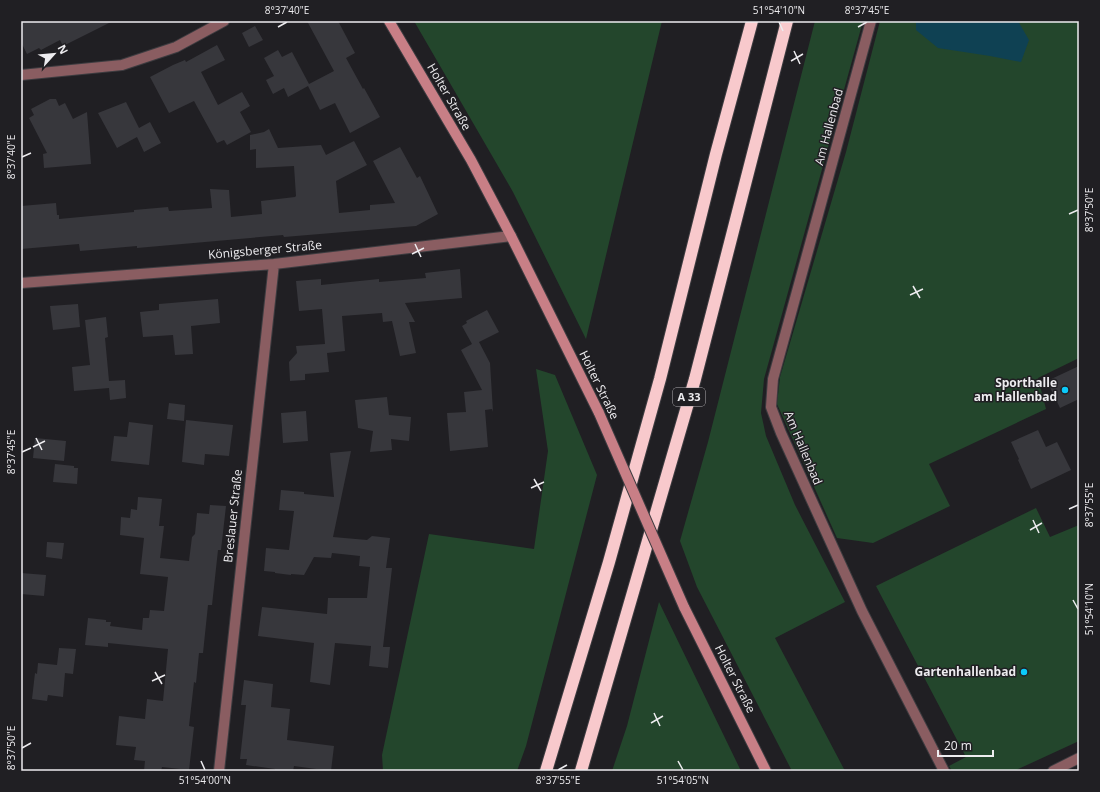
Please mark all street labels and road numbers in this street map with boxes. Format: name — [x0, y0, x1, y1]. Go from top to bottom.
street label: Holter Straße — [423, 60, 476, 134]
street label: Am Hallenbad — [810, 87, 847, 167]
street label: Königsberger Straße — [207, 236, 323, 263]
street label: Holter Straße — [575, 347, 624, 422]
road number: A 33 — [673, 388, 705, 406]
street label: Am Hallenbad — [780, 408, 827, 487]
street label: Breslauer Straße — [219, 468, 246, 563]
street label: Holter Straße — [711, 642, 760, 716]

